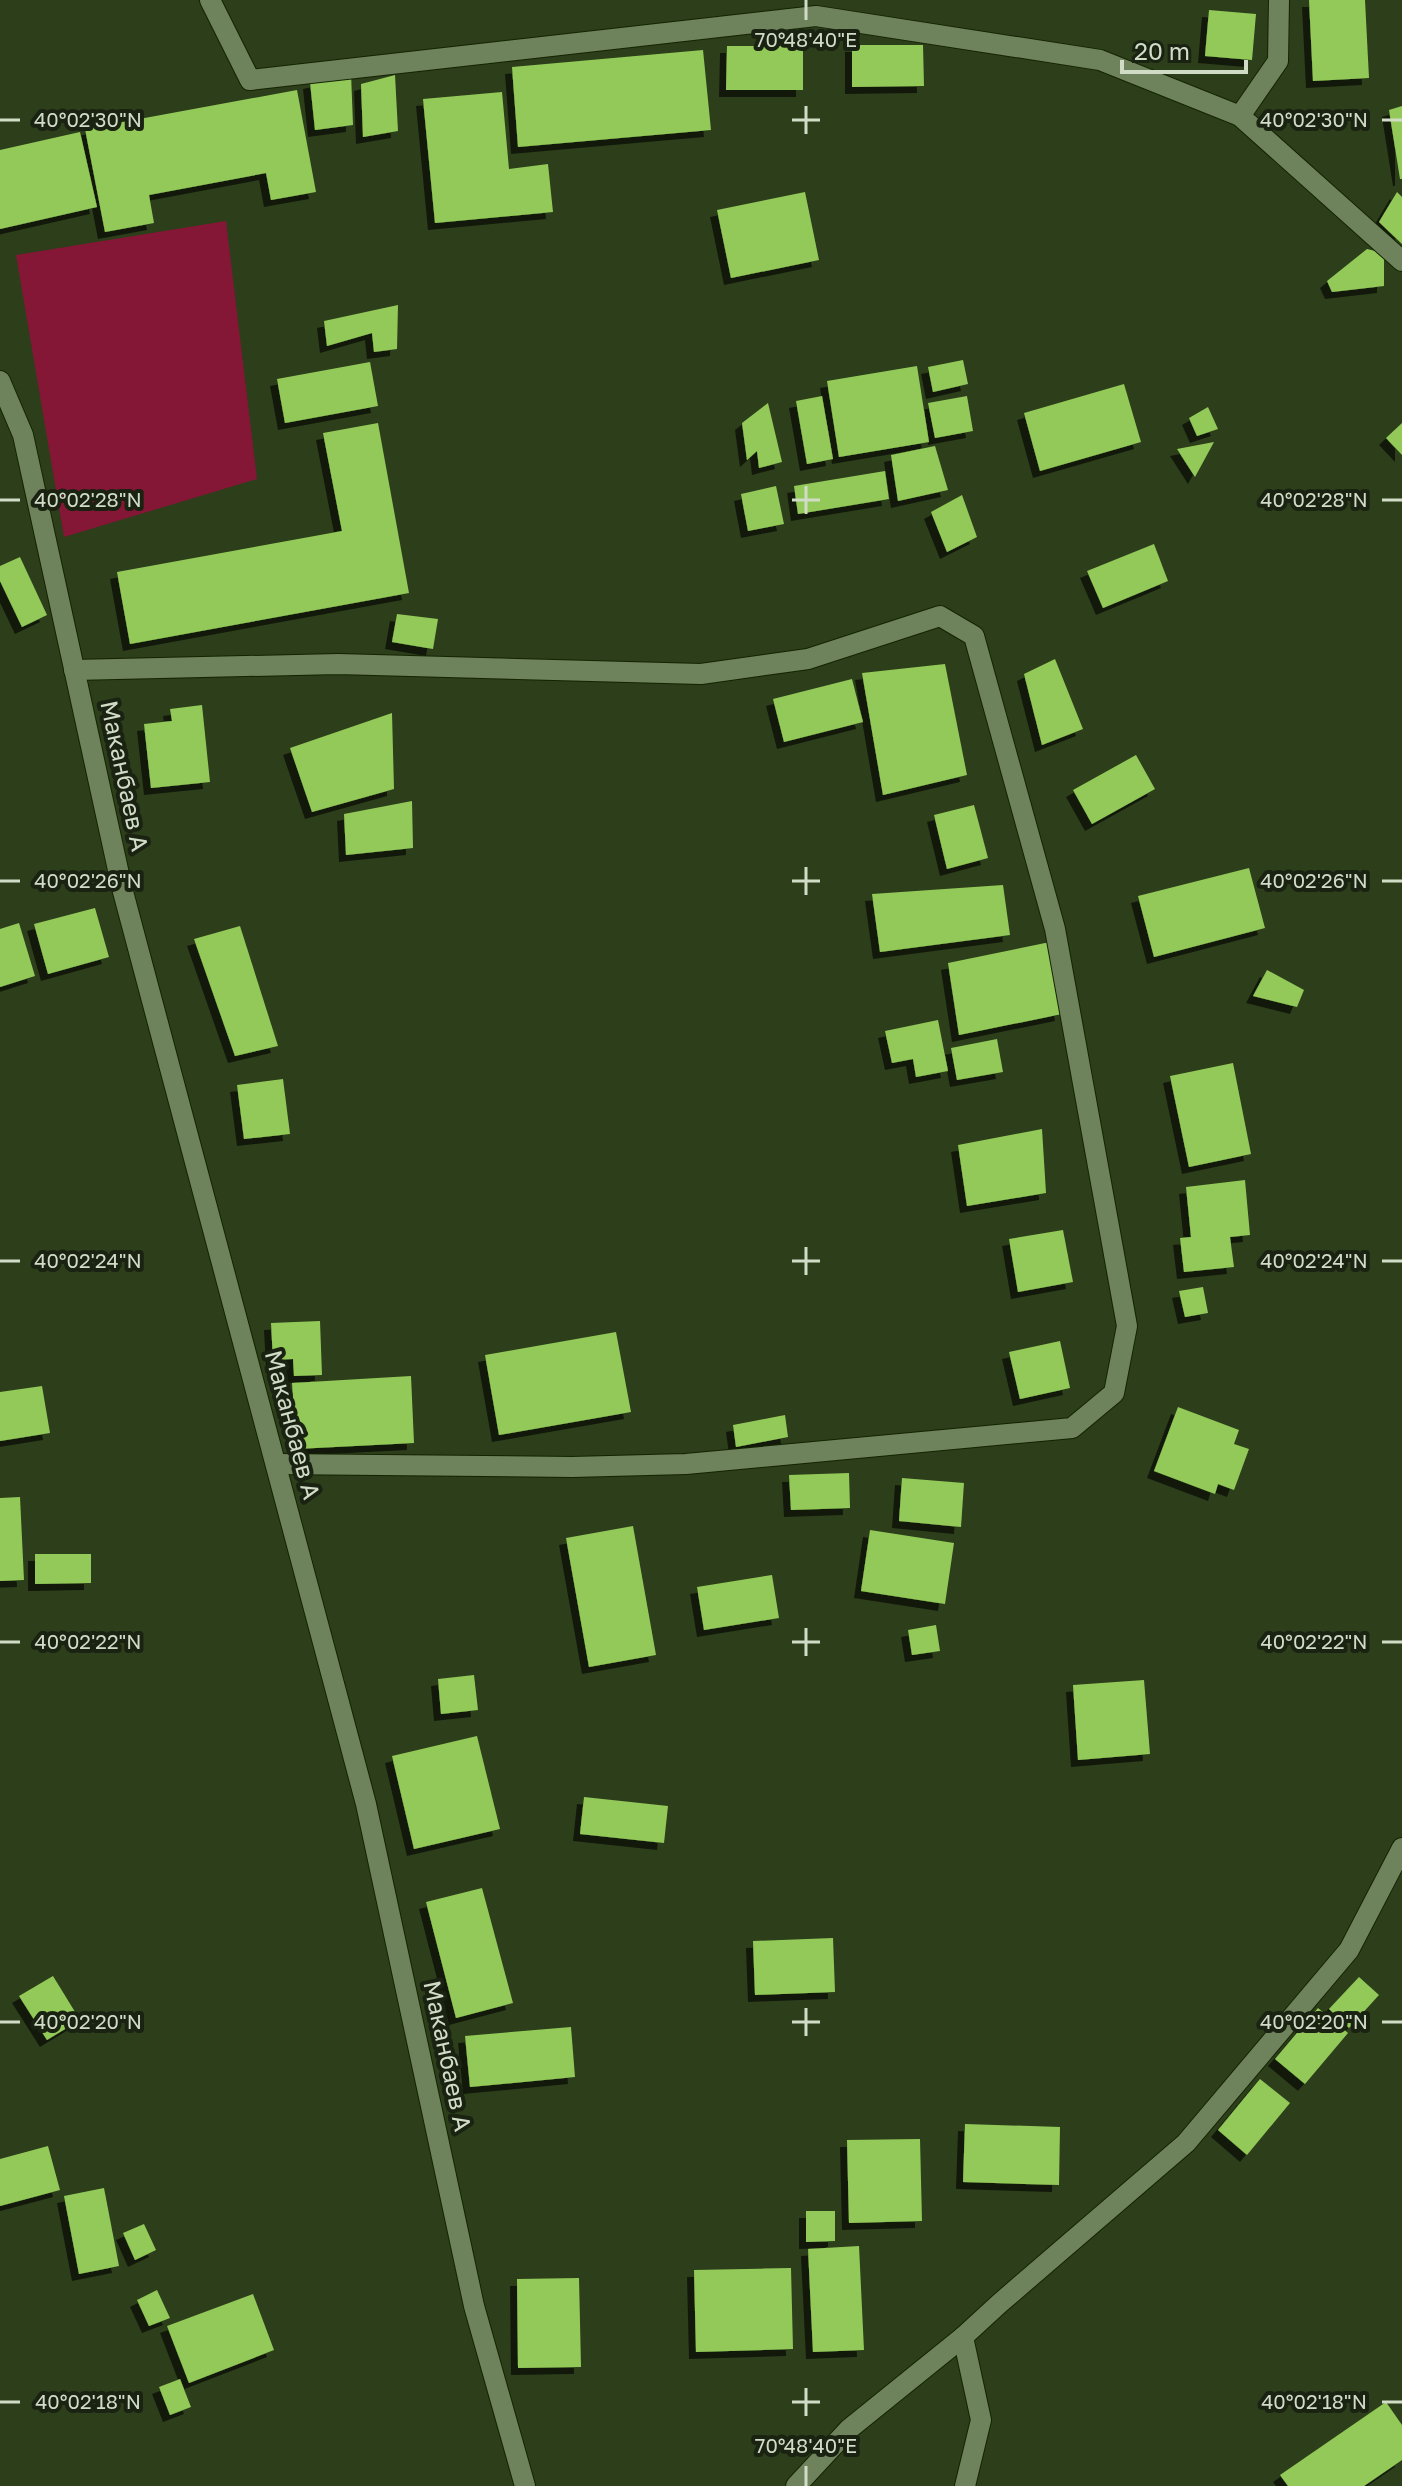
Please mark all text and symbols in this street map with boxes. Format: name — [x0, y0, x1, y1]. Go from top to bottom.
scale bar — [1122, 24, 1246, 74]
text: 70°48'40"E — [755, 27, 857, 51]
text: 20 m — [1134, 36, 1190, 65]
text: 40°02'30"N — [34, 107, 142, 131]
text: 40°02'30"N — [1260, 107, 1368, 131]
text: 40°02'28"N — [34, 487, 142, 511]
text: 40°02'28"N — [1260, 487, 1368, 511]
street label: Маканбаев А — [95, 698, 156, 854]
text: 40°02'26"N — [34, 868, 142, 892]
text: 40°02'26"N — [1260, 868, 1368, 892]
text: 40°02'24"N — [34, 1248, 142, 1272]
text: 40°02'24"N — [1260, 1248, 1368, 1272]
street label: Маканбаев А — [260, 1347, 327, 1502]
text: 40°02'22"N — [35, 1629, 142, 1653]
text: 40°02'22"N — [1261, 1629, 1368, 1653]
street label: Маканбаев А — [418, 1978, 479, 2134]
text: 40°02'20"N — [34, 2009, 142, 2033]
text: 40°02'20"N — [1260, 2009, 1368, 2033]
text: 40°02'18"N — [35, 2389, 141, 2413]
text: 40°02'18"N — [1261, 2389, 1367, 2413]
text: 70°48'40"E — [755, 2433, 857, 2457]

